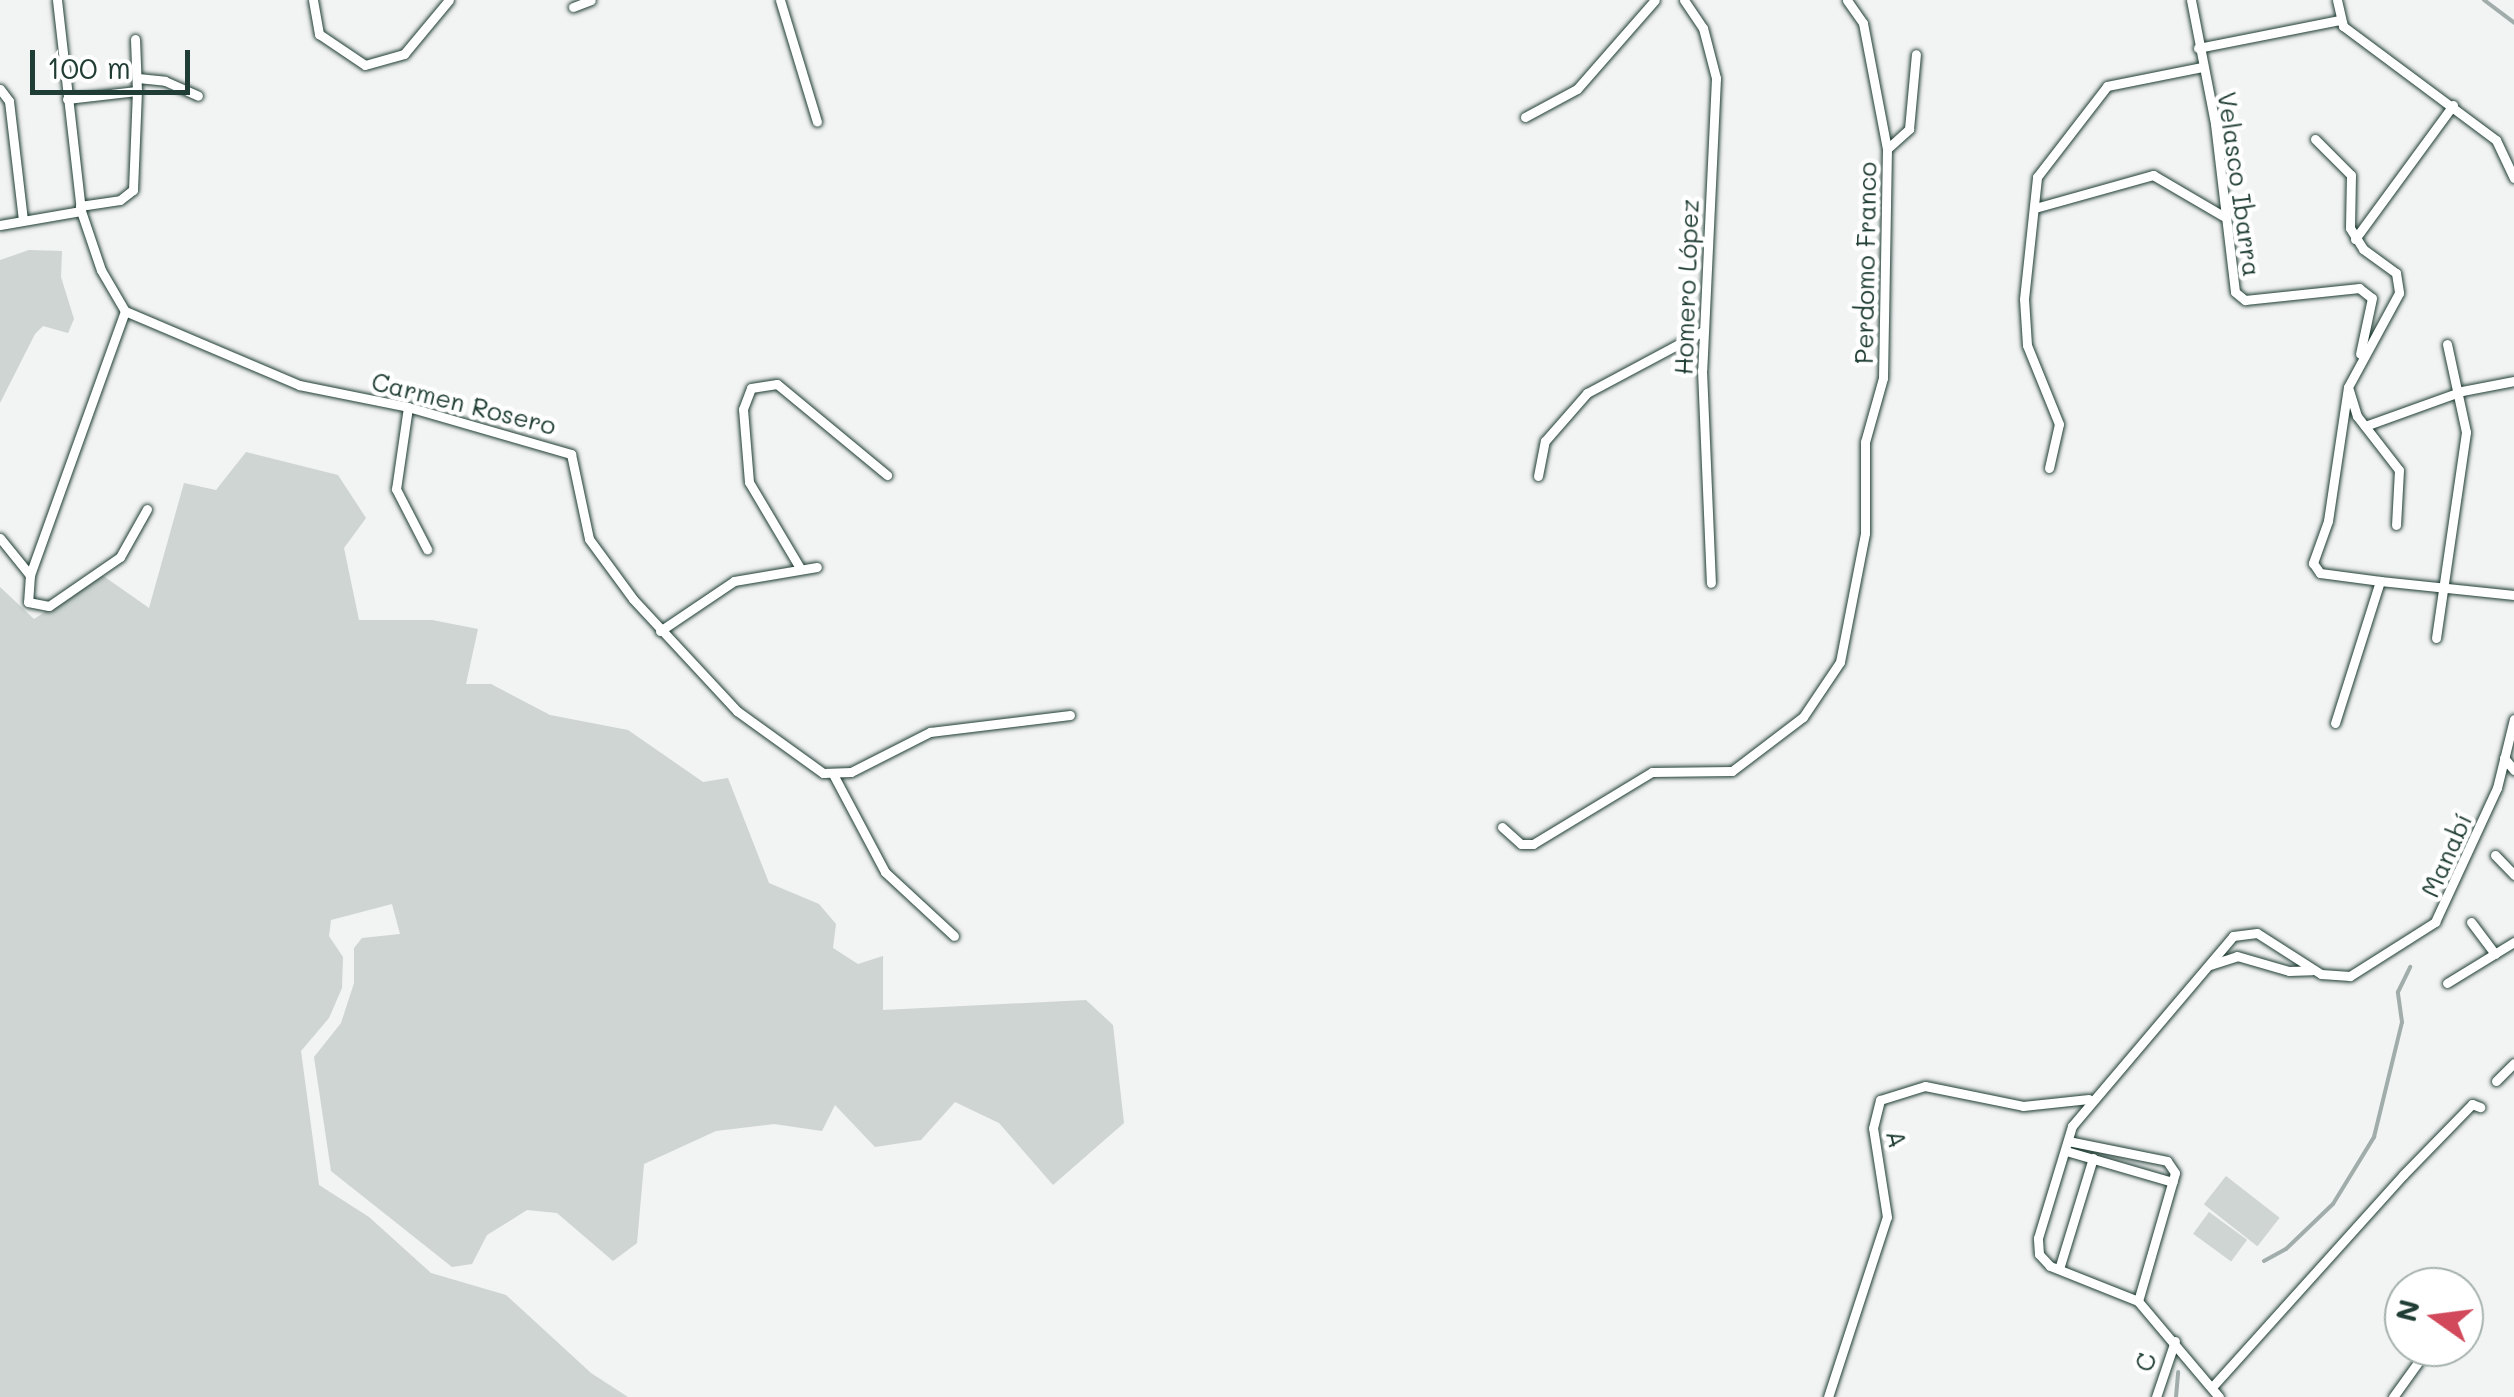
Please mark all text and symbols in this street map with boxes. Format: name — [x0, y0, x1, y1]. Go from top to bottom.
scale bar — [35, 30, 195, 92]
text: 100 m — [47, 47, 131, 87]
street label: Velasco Ibarra — [2212, 90, 2268, 278]
street label: Perdomo Franco — [1848, 162, 1882, 364]
street label: Homero López — [1668, 198, 1704, 376]
street label: Carmen Rosero — [369, 366, 559, 440]
street label: Manabí — [2414, 808, 2478, 902]
street label: A — [1880, 1127, 1914, 1151]
north arrow — [2384, 1267, 2484, 1367]
text: N — [2387, 1296, 2427, 1325]
street label: C — [2128, 1349, 2162, 1375]

